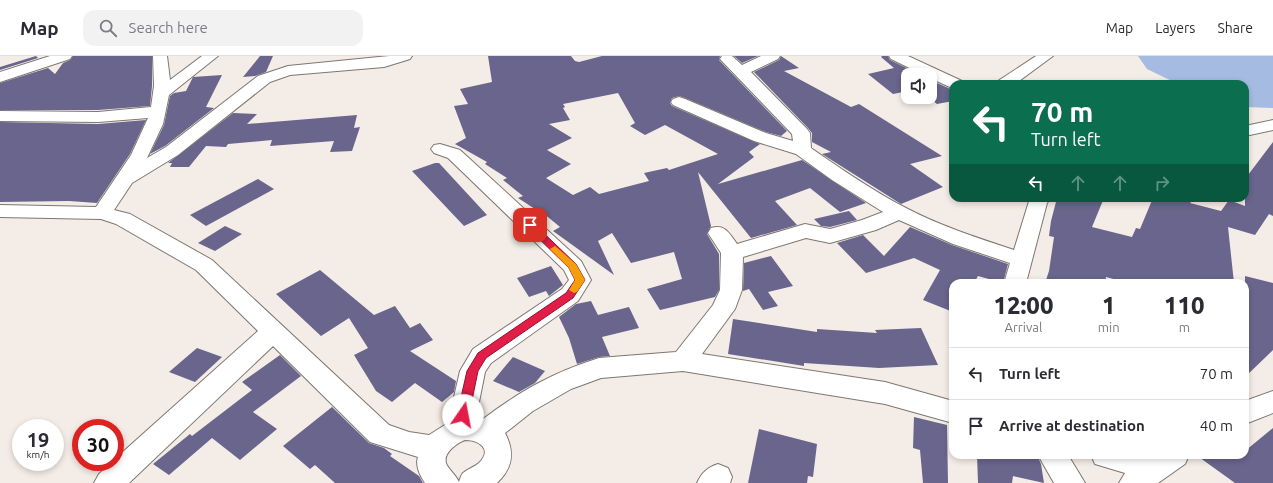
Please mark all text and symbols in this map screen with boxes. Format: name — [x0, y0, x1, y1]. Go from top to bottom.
search box — [83, 10, 363, 46]
text: Map — [20, 17, 59, 39]
icon: search — [97, 17, 119, 39]
text: Search here — [129, 19, 208, 36]
text: Map — [1106, 20, 1133, 36]
text: Layers — [1155, 20, 1195, 36]
text: Share — [1217, 20, 1253, 36]
map controls — [901, 68, 937, 104]
button: sound — [901, 68, 937, 104]
icon: left — [965, 96, 1017, 148]
text: 70 m — [1031, 96, 1093, 127]
text: Turn left — [1031, 129, 1101, 149]
icon: left — [1025, 172, 1047, 194]
icon: ahead — [1067, 172, 1089, 194]
icon: ahead — [1109, 172, 1131, 194]
icon: right — [1151, 172, 1173, 194]
pin — [513, 208, 547, 242]
icon: arrive — [519, 214, 541, 236]
text: 12:00 — [993, 292, 1053, 319]
text: 1 — [1102, 292, 1115, 319]
text: 110 — [1164, 292, 1205, 319]
text: Arrival — [1004, 320, 1042, 334]
text: min — [1098, 320, 1120, 334]
text: m — [1179, 320, 1190, 334]
icon: left — [965, 363, 987, 385]
text: Turn left — [999, 365, 1060, 382]
text: 70 m — [1200, 365, 1233, 382]
position arrow — [442, 394, 484, 436]
icon: arrive — [965, 415, 987, 437]
text: Arrive at destination — [999, 417, 1145, 434]
text: 40 m — [1200, 417, 1233, 434]
speed limit sign: 30 — [72, 419, 124, 471]
text: 19 — [27, 428, 49, 451]
text: km/h — [26, 449, 50, 460]

